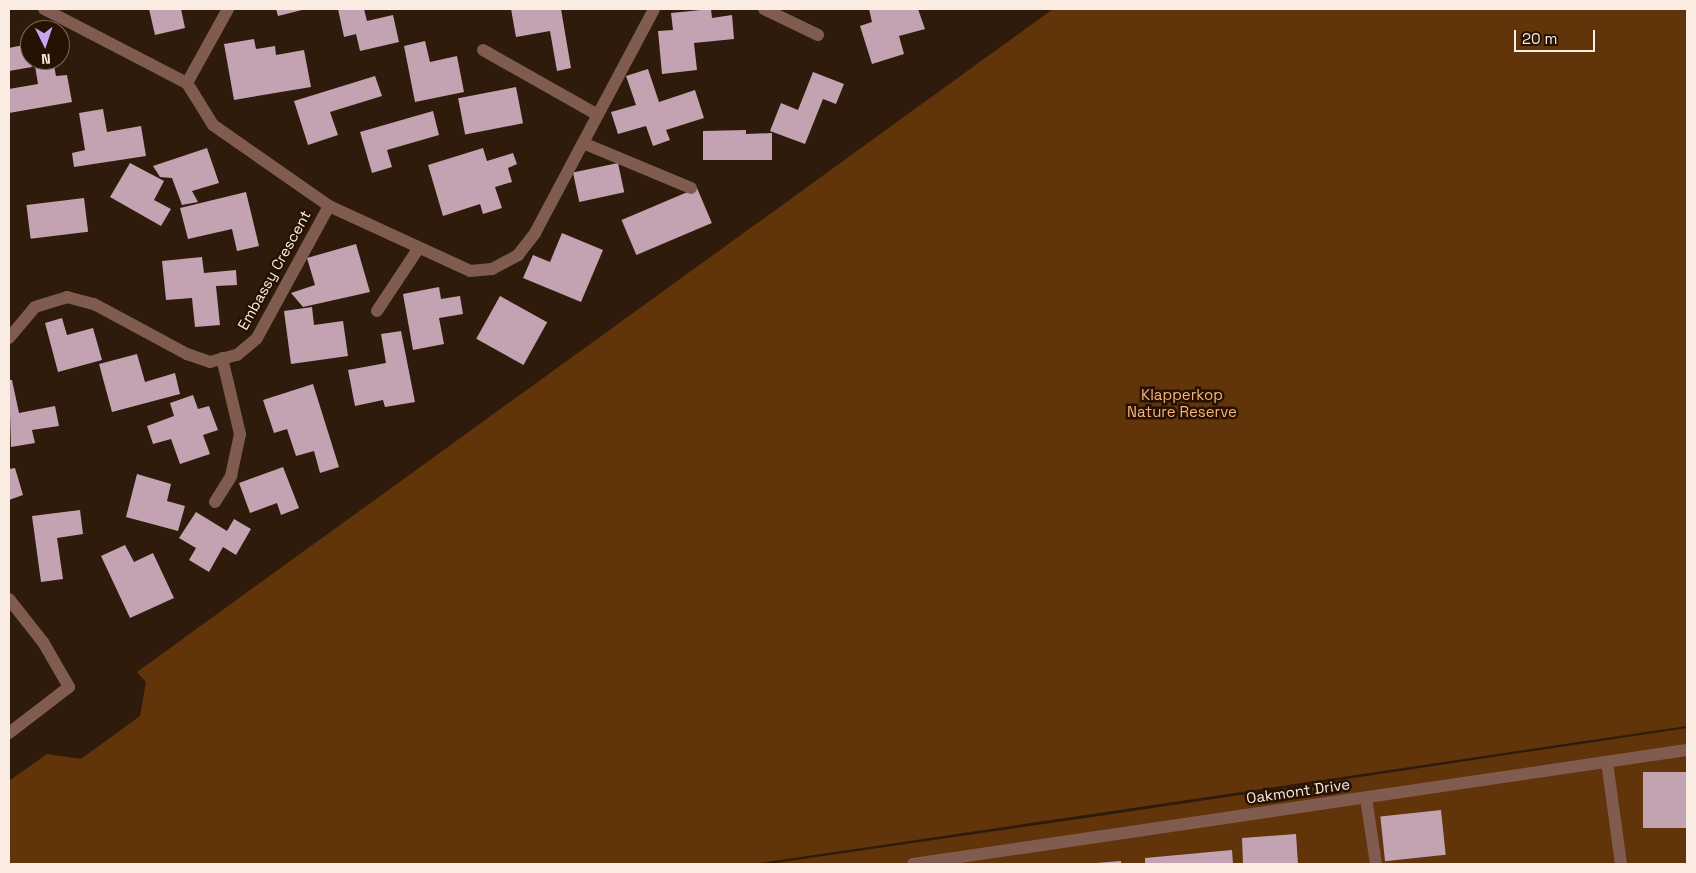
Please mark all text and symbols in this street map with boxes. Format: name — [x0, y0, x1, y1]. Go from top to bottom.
north arrow — [20, 20, 70, 70]
scale bar — [1516, 20, 1597, 52]
text: 20 m — [1522, 29, 1557, 48]
text: N — [41, 50, 51, 68]
street label: Embassy Crescent — [234, 207, 314, 333]
park label: Klapperkop Nature Reserve — [1127, 385, 1237, 420]
street label: Oakmont Drive — [1245, 775, 1351, 807]

